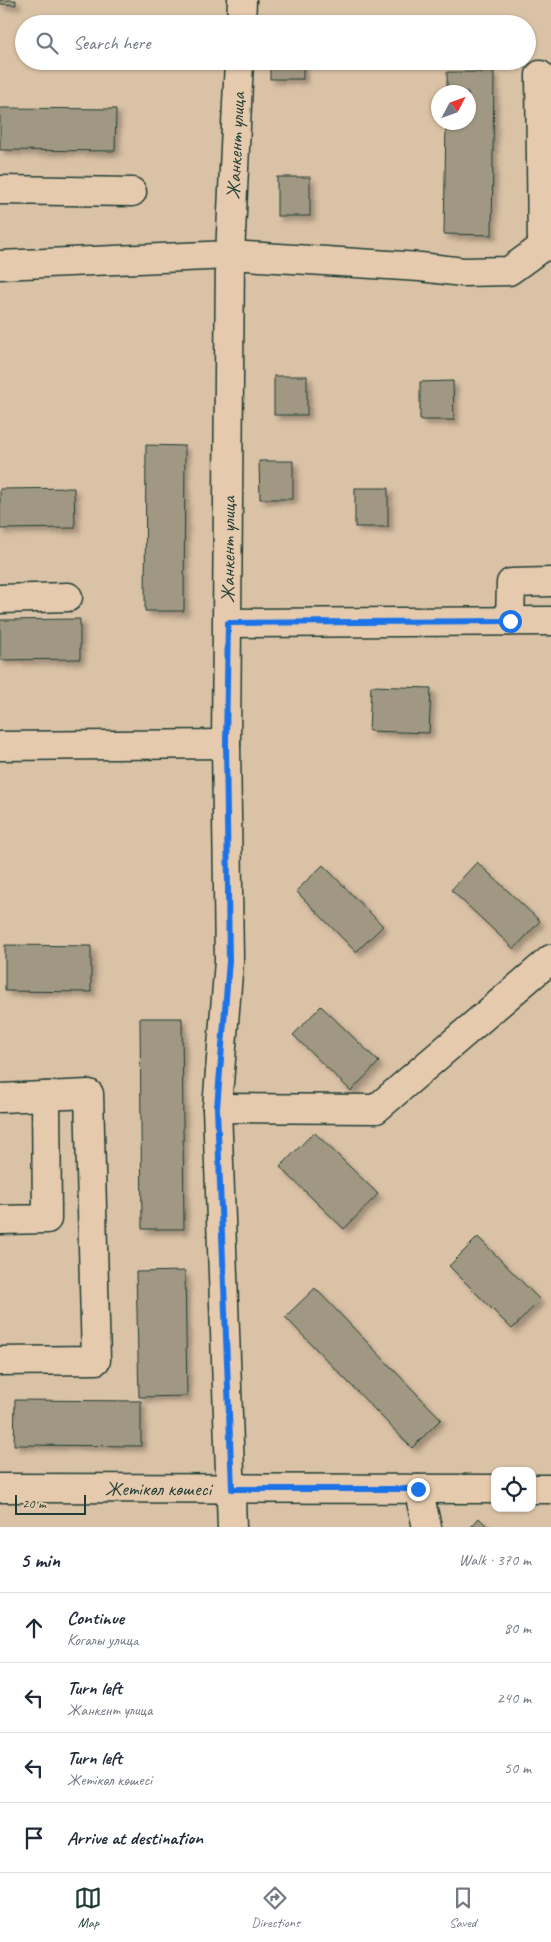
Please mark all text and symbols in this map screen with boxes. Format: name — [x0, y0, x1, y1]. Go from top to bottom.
search box — [15, 15, 536, 70]
icon: search — [33, 29, 61, 57]
text: Search here — [73, 31, 150, 55]
north arrow — [431, 85, 476, 130]
street label: Жанкент улица — [221, 90, 251, 200]
street label: Жанкент улица — [215, 494, 241, 603]
route start — [499, 610, 522, 633]
map controls — [491, 1467, 536, 1512]
button: locate — [491, 1467, 536, 1512]
street label: Жетікөл көшесі — [105, 1476, 213, 1501]
route end — [407, 1478, 430, 1501]
scale bar — [15, 1492, 86, 1515]
text: 20 m — [22, 1495, 46, 1512]
text: 5 min — [20, 1547, 60, 1573]
text: Walk · 370 m — [459, 1550, 531, 1570]
text: Continue — [67, 1606, 124, 1630]
icon: ahead — [20, 1614, 48, 1642]
text: 80 m — [504, 1618, 531, 1638]
text: Когалы улица — [67, 1630, 139, 1650]
text: Turn left — [67, 1676, 122, 1700]
icon: left — [20, 1684, 48, 1712]
text: 240 m — [497, 1688, 531, 1708]
text: Жанкент улица — [67, 1700, 152, 1720]
text: Turn left — [67, 1746, 122, 1770]
icon: left — [20, 1754, 48, 1782]
text: 50 m — [504, 1758, 531, 1778]
text: Жетікөл көшесі — [67, 1770, 152, 1790]
icon: arrive — [20, 1824, 48, 1852]
text: Arrive at destination — [67, 1826, 203, 1850]
tab: Map — [74, 1884, 102, 1931]
tab: Directions — [251, 1884, 300, 1931]
tab: Saved — [449, 1884, 477, 1931]

